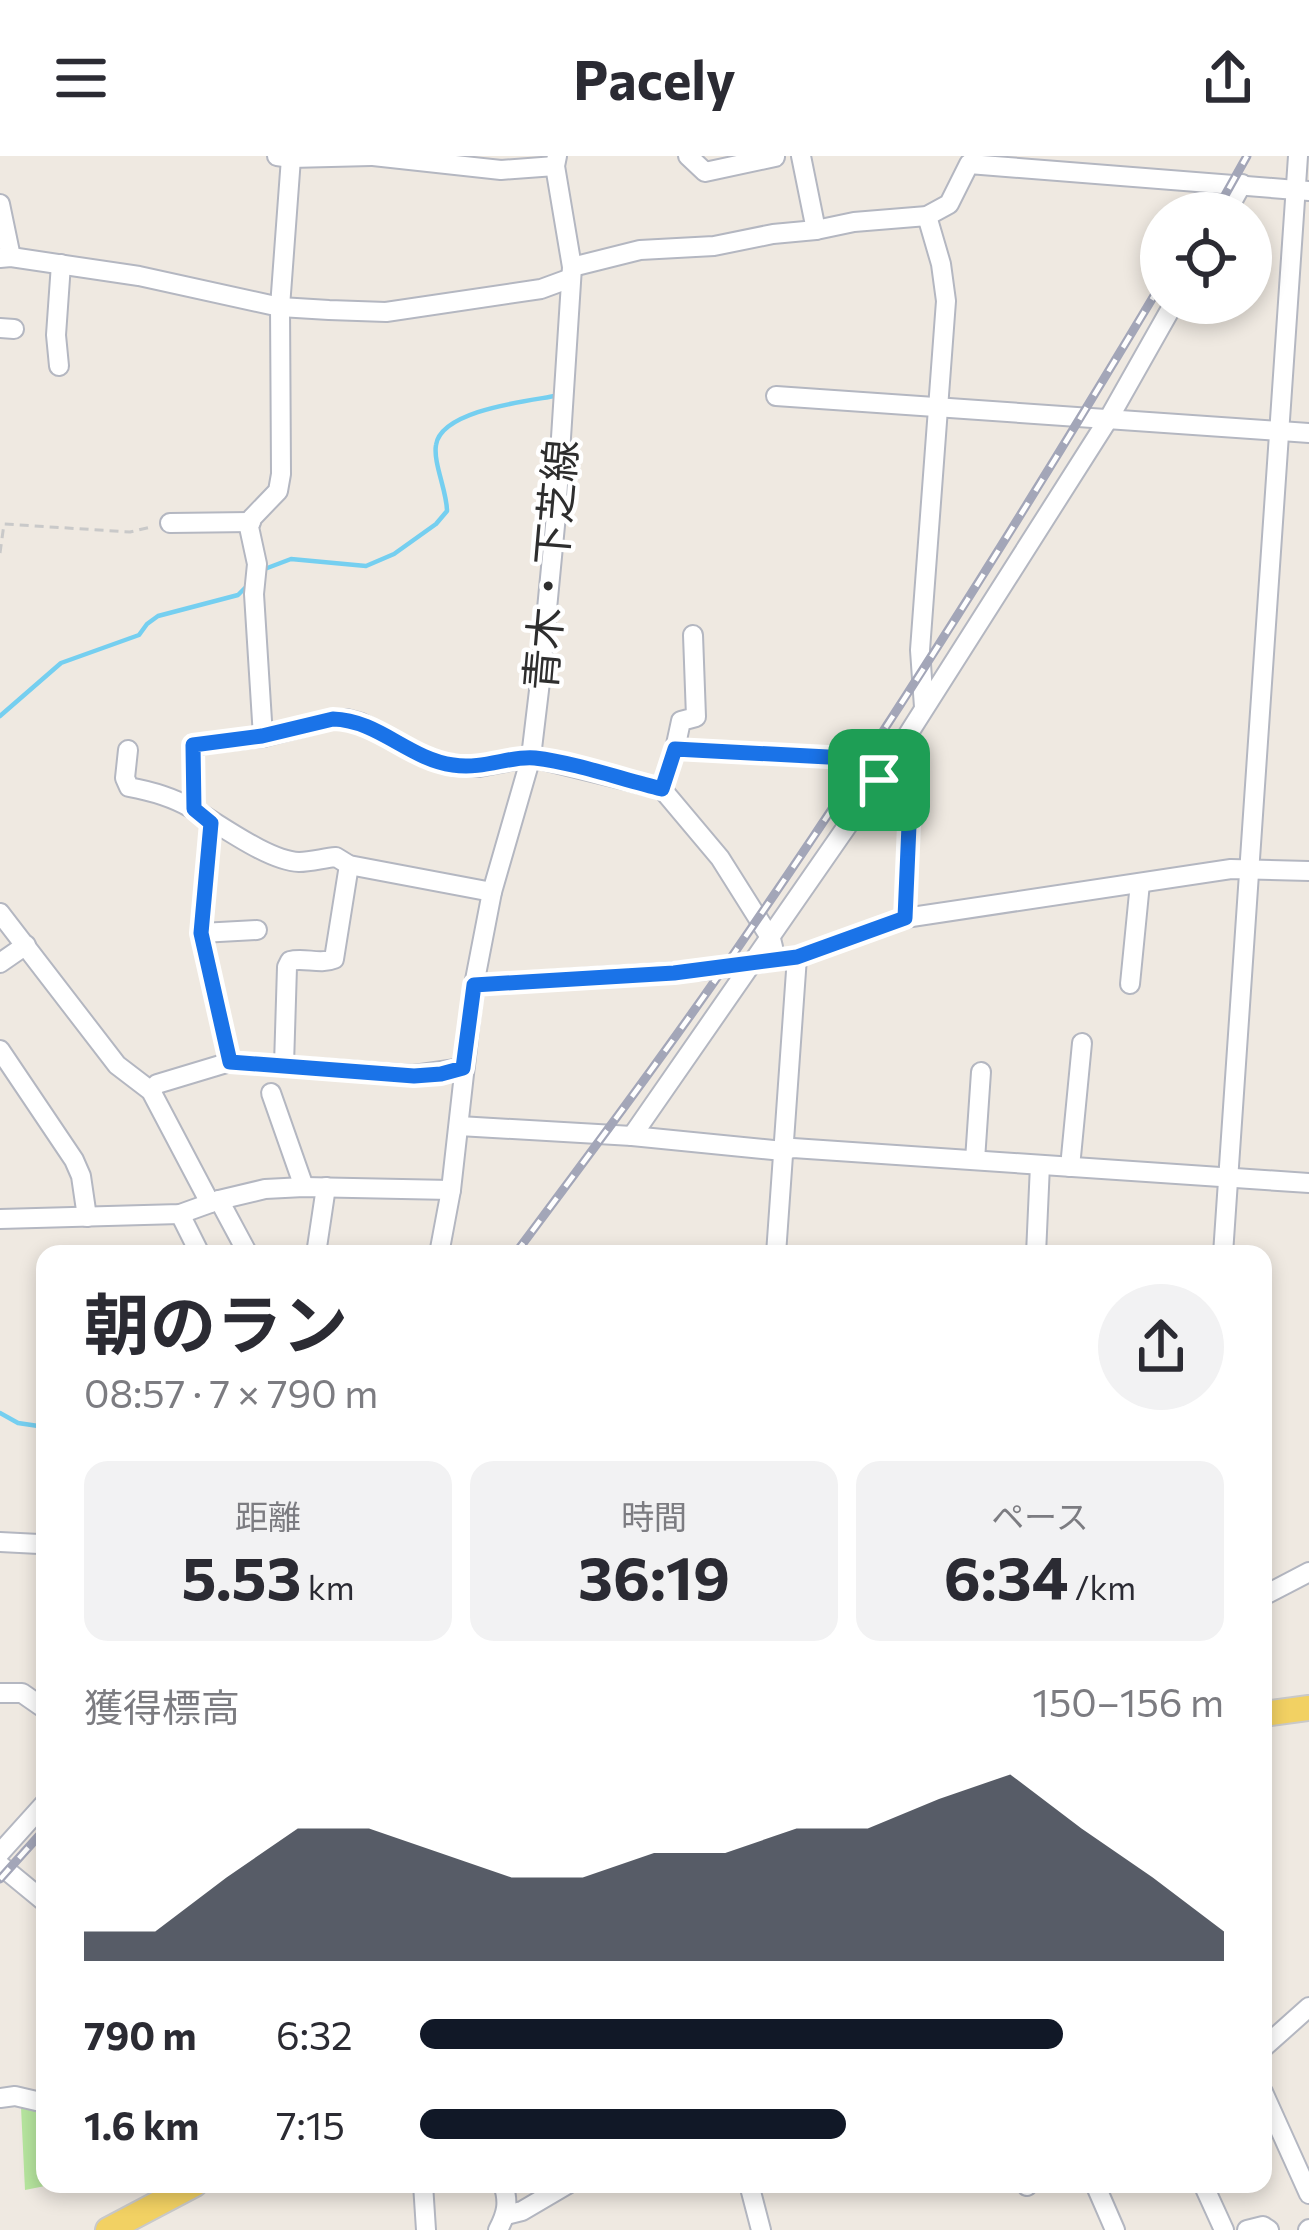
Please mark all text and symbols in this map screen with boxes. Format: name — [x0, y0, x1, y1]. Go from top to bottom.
icon: menu — [48, 45, 114, 111]
text: Pacely — [573, 45, 736, 111]
icon: share — [1195, 45, 1261, 111]
map controls — [1140, 192, 1272, 324]
button: locate — [1140, 192, 1272, 324]
street label: 青木・下芝線 — [512, 437, 586, 693]
pin — [828, 729, 930, 831]
icon: arrive — [846, 747, 912, 813]
text: 朝のラン — [84, 1282, 348, 1363]
button: share — [1098, 1284, 1224, 1410]
text: 08:57 · 7 × 790 m — [84, 1368, 378, 1416]
text: 距離 — [235, 1495, 301, 1536]
text: 時間 — [621, 1495, 687, 1536]
text: ペース — [991, 1495, 1089, 1536]
text: 5.53 — [182, 1539, 301, 1612]
text: 36:19 — [578, 1539, 730, 1612]
text: 6:34 — [944, 1539, 1068, 1612]
text: km — [301, 1566, 354, 1607]
text: /km — [1068, 1566, 1136, 1607]
text: 150–156 m — [1032, 1677, 1224, 1725]
text: 獲得標高 — [84, 1682, 240, 1730]
text: 790 m — [84, 2010, 197, 2058]
text: 6:32 — [276, 2010, 353, 2058]
text: 1.6 km — [84, 2100, 199, 2148]
text: 7:15 — [276, 2100, 345, 2148]

